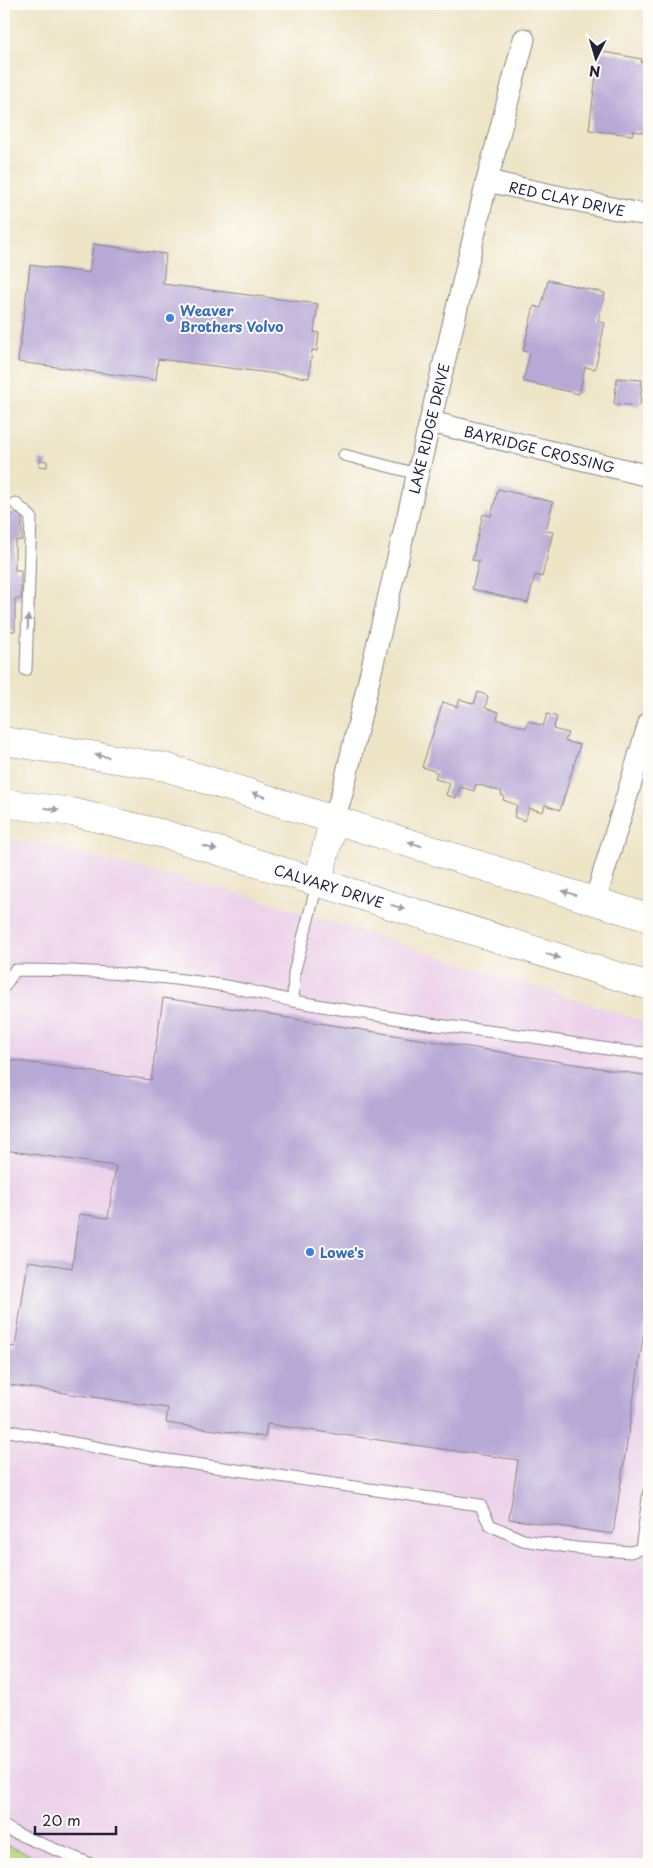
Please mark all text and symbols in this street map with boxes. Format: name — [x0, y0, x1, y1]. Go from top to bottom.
north arrow — [570, 32, 620, 82]
text: N — [588, 61, 601, 82]
street label: RED CLAY DRIVE — [507, 176, 627, 221]
place label: Weaver Brothers Volvo — [180, 300, 283, 337]
marker: Weaver Brothers Volvo — [164, 312, 176, 324]
street label: LAKE RIDGE DRIVE — [403, 361, 454, 496]
street label: BAYRIDGE CROSSING — [462, 420, 618, 478]
one-way arrow — [24, 613, 32, 629]
one-way arrow — [94, 751, 110, 759]
one-way arrow — [252, 791, 267, 799]
one-way arrow — [44, 806, 60, 814]
one-way arrow — [407, 839, 422, 847]
one-way arrow — [202, 844, 217, 852]
street label: CALVARY DRIVE — [271, 859, 387, 913]
one-way arrow — [562, 888, 577, 896]
one-way arrow — [391, 903, 406, 911]
one-way arrow — [546, 952, 561, 960]
place label: Lowe's — [320, 1242, 364, 1263]
marker: Lowe's — [304, 1246, 316, 1258]
scale bar — [35, 1803, 116, 1835]
text: 20 m — [42, 1808, 81, 1831]

